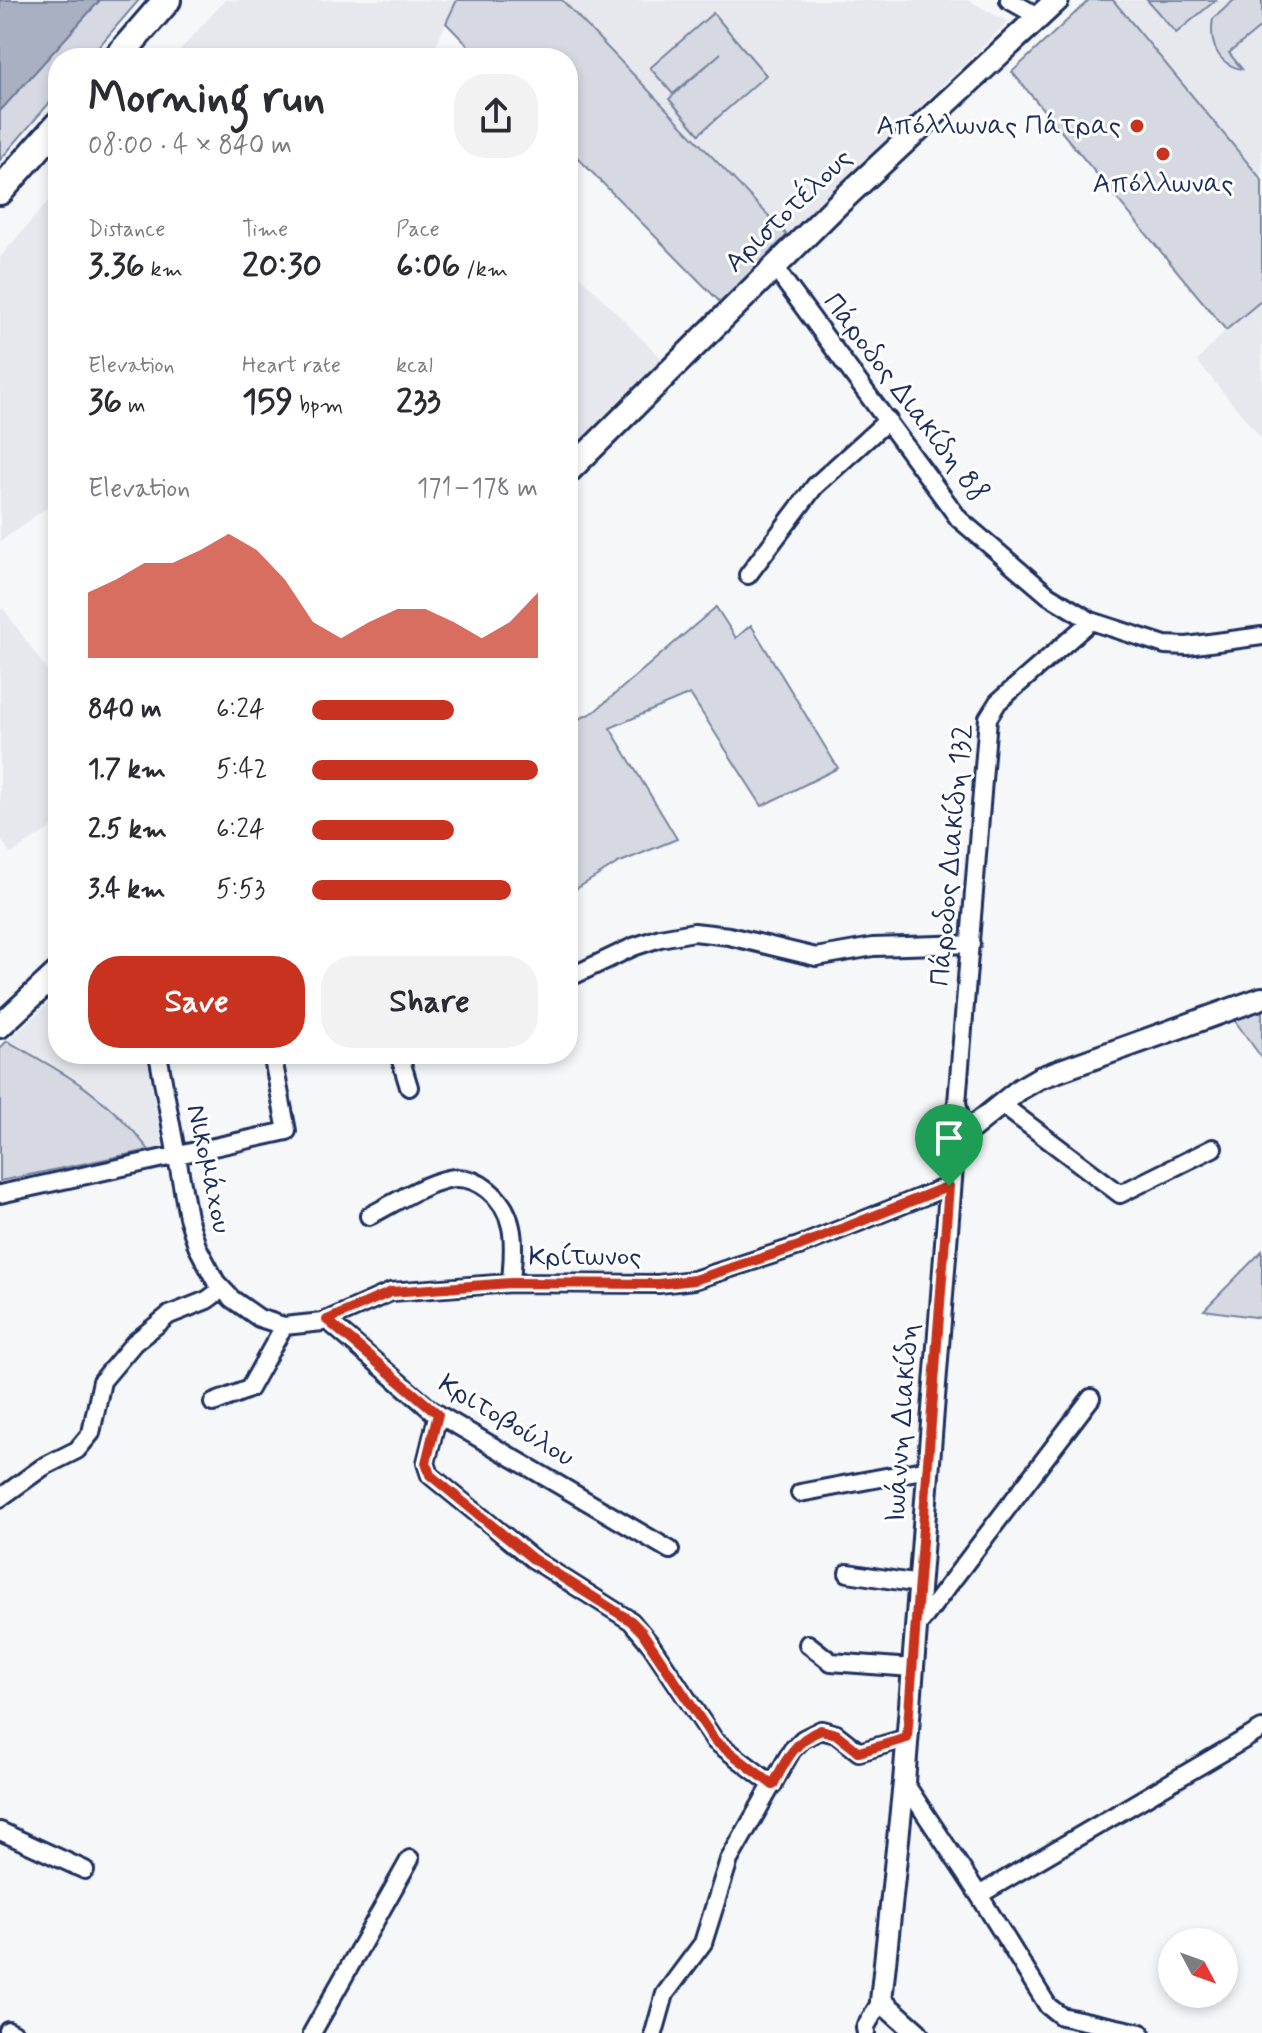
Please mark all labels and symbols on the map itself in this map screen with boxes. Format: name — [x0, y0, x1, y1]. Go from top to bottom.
place label: Απόλλωνας Πάτρας — [876, 108, 1121, 145]
marker: Απόλλωνας Πάτρας — [1128, 117, 1146, 135]
street label: Αριστοτέλους — [717, 141, 861, 281]
marker: Απόλλωνας — [1154, 145, 1172, 163]
place label: Απόλλωνας — [1092, 166, 1234, 203]
street label: Πάροδος Διακίδη 88 — [814, 286, 996, 510]
street label: Πάροδος Διακίδη 132 — [922, 722, 982, 988]
street label: Νικομάχου — [176, 1101, 240, 1237]
pin — [915, 1104, 983, 1186]
street label: Κρίτωνος — [528, 1239, 642, 1276]
street label: Ιωάννη Διακίδη — [878, 1322, 928, 1524]
street label: Κριτοβούλου — [431, 1366, 581, 1476]
north arrow — [1158, 1928, 1238, 2008]

